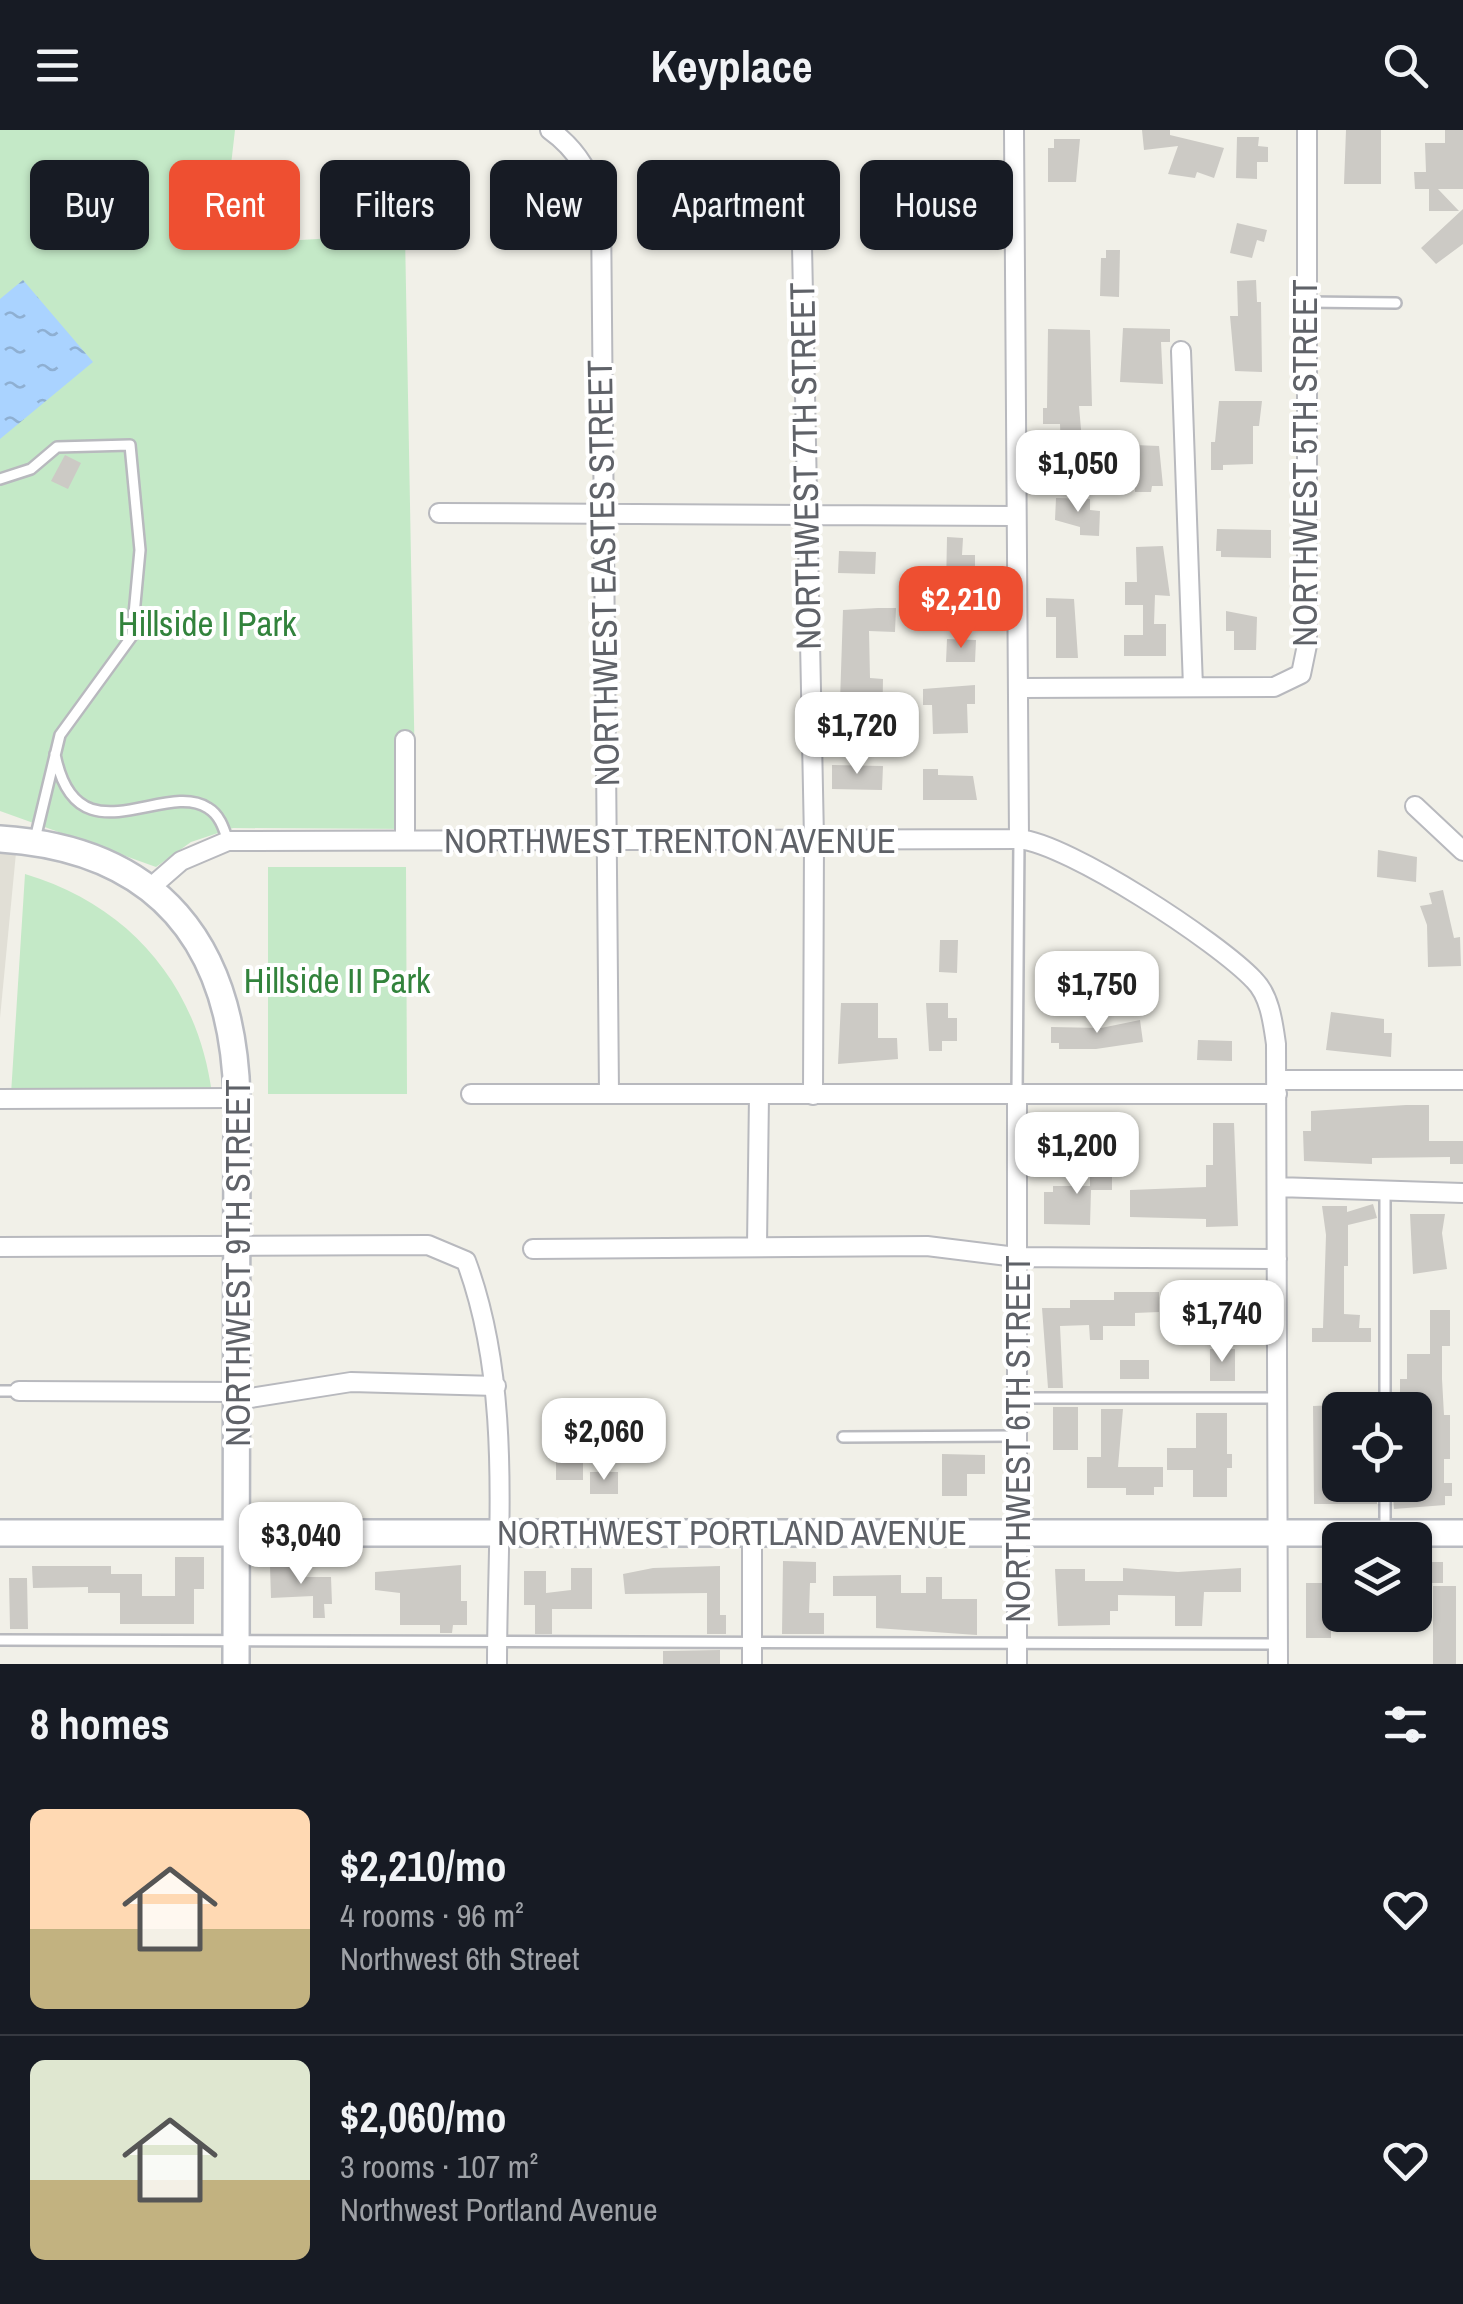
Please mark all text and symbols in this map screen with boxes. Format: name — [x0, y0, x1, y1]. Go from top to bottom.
text: Keyplace — [650, 35, 813, 96]
icon: menu — [30, 38, 85, 93]
icon: search — [1378, 38, 1433, 93]
chip: Buy — [30, 160, 149, 250]
chip: Rent — [169, 160, 300, 250]
chip: Filters — [320, 160, 470, 250]
chip: New — [490, 160, 617, 250]
chip: Apartment — [637, 160, 840, 250]
chip: House — [860, 160, 1013, 250]
street label: NORTHWEST 5TH STREET — [1281, 279, 1328, 647]
street label: NORTHWEST 7TH STREET — [778, 282, 832, 650]
street label: NORTHWEST EASTES STREET — [576, 359, 630, 787]
pin: $1,050 — [997, 430, 1159, 515]
text: $1,050 — [1038, 441, 1118, 484]
pin: $2,210 — [880, 566, 1042, 651]
text: $2,210 — [921, 577, 1001, 620]
park label: Hillside I Park — [118, 600, 297, 647]
pin: $1,720 — [776, 692, 938, 777]
text: $1,720 — [817, 703, 897, 746]
street label: NORTHWEST TRENTON AVENUE — [444, 817, 896, 864]
pin: $1,750 — [1016, 951, 1178, 1036]
park label: Hillside II Park — [244, 957, 431, 1004]
text: $1,750 — [1057, 962, 1137, 1005]
street label: NORTHWEST 9TH STREET — [214, 1079, 261, 1447]
pin: $1,200 — [996, 1112, 1158, 1197]
text: $1,200 — [1037, 1123, 1117, 1166]
street label: NORTHWEST 6TH STREET — [994, 1255, 1041, 1623]
pin: $1,740 — [1141, 1280, 1303, 1365]
text: $1,740 — [1182, 1291, 1262, 1334]
map controls — [1322, 1392, 1432, 1632]
button: locate — [1322, 1392, 1432, 1502]
pin: $2,060 — [523, 1398, 685, 1483]
text: $2,060 — [564, 1409, 644, 1452]
pin: $3,040 — [220, 1502, 382, 1587]
street label: NORTHWEST PORTLAND AVENUE — [497, 1509, 967, 1556]
text: $3,040 — [261, 1513, 341, 1556]
button: layers — [1322, 1522, 1432, 1632]
text: 8 homes — [30, 1696, 170, 1752]
icon: filters — [1378, 1697, 1433, 1752]
text: $2,210/mo — [340, 1838, 507, 1894]
icon: home — [110, 1849, 230, 1969]
icon: heart — [1378, 1882, 1433, 1937]
text: 4 rooms · 96 m² — [340, 1894, 524, 1937]
text: Northwest 6th Street — [340, 1937, 579, 1980]
text: $2,060/mo — [340, 2089, 507, 2145]
icon: home — [110, 2100, 230, 2220]
icon: heart — [1378, 2133, 1433, 2188]
text: 3 rooms · 107 m² — [340, 2145, 538, 2188]
text: Northwest Portland Avenue — [340, 2188, 658, 2231]

